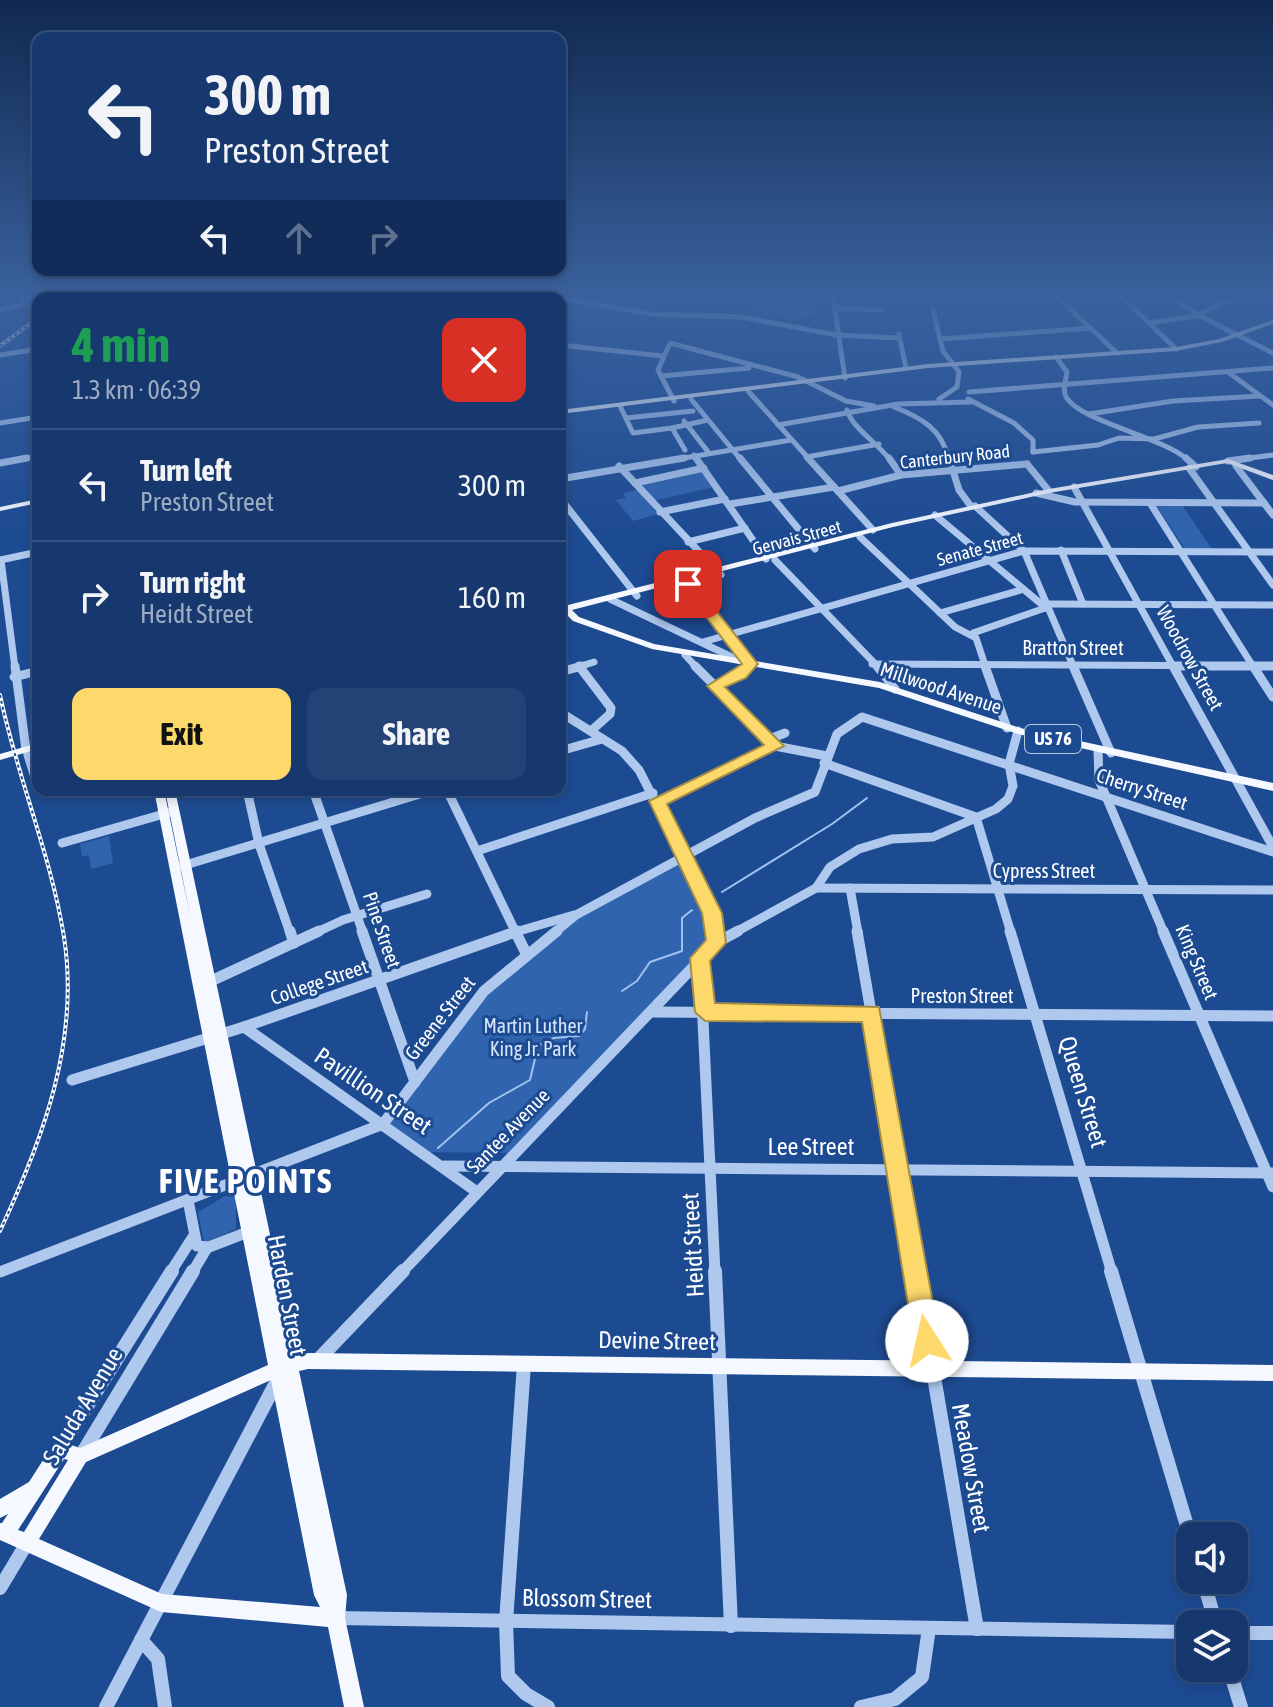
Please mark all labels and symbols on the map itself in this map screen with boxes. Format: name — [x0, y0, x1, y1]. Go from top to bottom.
street label: Canterbury Road — [899, 440, 1011, 473]
street label: Gervais Street — [750, 516, 844, 559]
street label: Senate Street — [935, 527, 1025, 570]
pin — [654, 550, 722, 618]
street label: Woodrow Street — [1152, 602, 1229, 714]
street label: Bratton Street — [1022, 636, 1124, 659]
street label: Millwood Avenue — [877, 657, 1005, 718]
road number: US 76 — [1025, 725, 1081, 753]
street label: Cherry Street — [1094, 763, 1191, 814]
street label: Cypress Street — [993, 859, 1095, 882]
street label: Pine Street — [359, 889, 406, 971]
street label: King Street — [1171, 921, 1224, 1003]
street label: College Street — [267, 954, 371, 1009]
street label: Greene Street — [400, 971, 480, 1064]
street label: Preston Street — [910, 984, 1014, 1007]
park label: Martin Luther King Jr. Park — [483, 1014, 584, 1060]
street label: Queen Street — [1054, 1033, 1113, 1151]
street label: Pavillion Street — [310, 1042, 437, 1140]
street label: Santee Avenue — [461, 1083, 554, 1178]
street label: Lee Street — [768, 1133, 855, 1160]
district label: FIVE POINTS — [159, 1161, 333, 1200]
street label: Heidt Street — [676, 1192, 709, 1298]
street label: Harden Street — [263, 1232, 312, 1357]
position arrow — [885, 1299, 969, 1383]
street label: Devine Street — [598, 1326, 716, 1355]
street label: Saluda Avenue — [37, 1342, 128, 1469]
street label: Meadow Street — [947, 1401, 996, 1535]
street label: Blossom Street — [522, 1584, 652, 1613]

